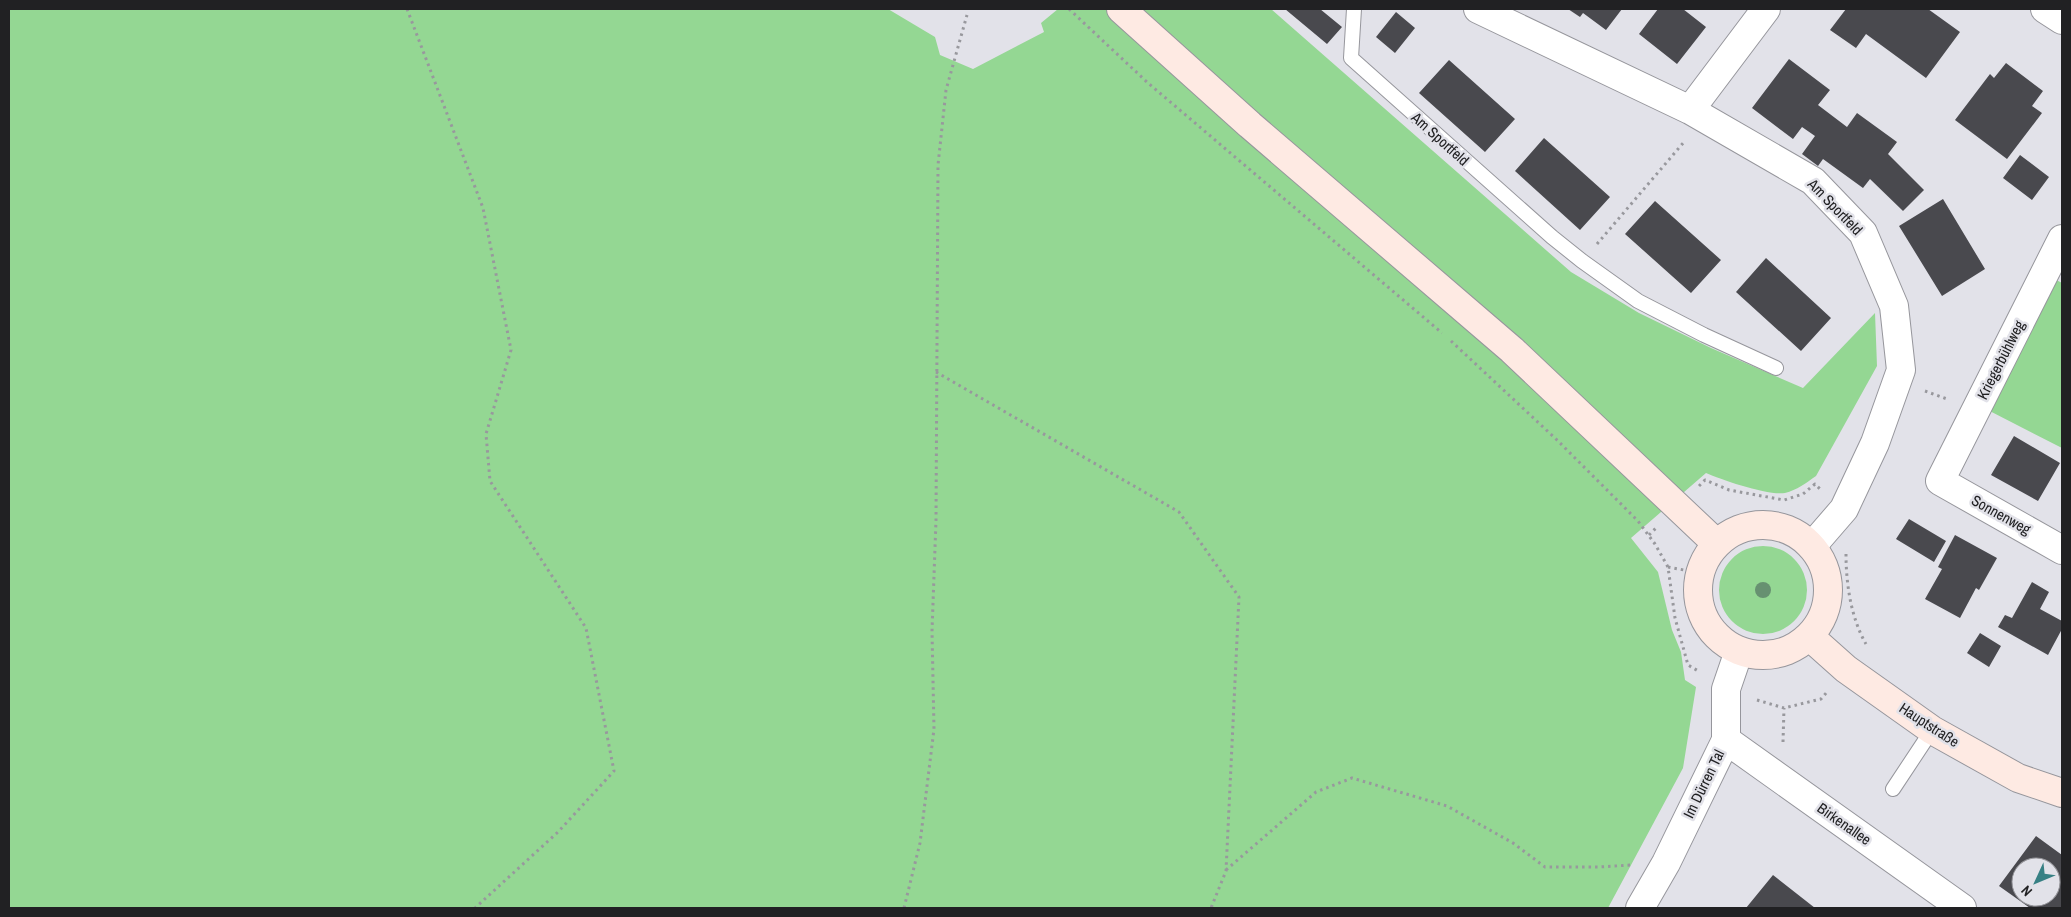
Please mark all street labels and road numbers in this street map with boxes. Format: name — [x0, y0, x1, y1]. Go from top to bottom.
street label: Am Sportfeld — [1406, 106, 1474, 170]
street label: Am Sportfeld — [1802, 173, 1868, 240]
street label: Kriegerbühlweg — [1972, 316, 2030, 403]
street label: Sonnenweg — [1968, 490, 2035, 540]
street label: Hauptstraße — [1895, 697, 1964, 752]
street label: Im Dürren Tal — [1678, 746, 1729, 822]
street label: Birkenallee — [1813, 797, 1876, 850]

